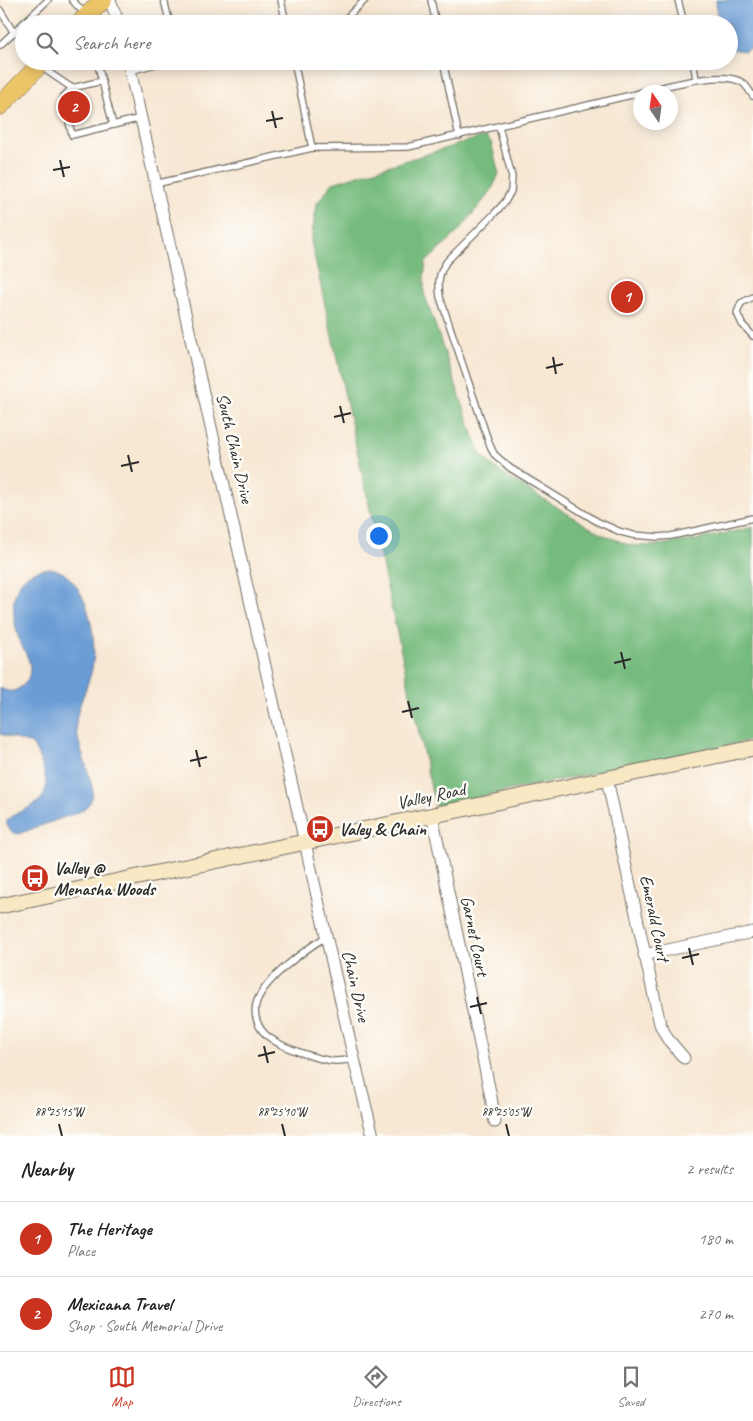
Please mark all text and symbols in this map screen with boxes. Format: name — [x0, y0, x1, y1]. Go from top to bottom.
search box — [15, 15, 738, 70]
icon: search — [33, 29, 61, 57]
text: Search here — [73, 31, 150, 55]
north arrow — [633, 85, 678, 130]
pin: 2 — [58, 88, 90, 126]
pin: 1 — [611, 278, 643, 316]
street label: South Chain Drive — [212, 391, 259, 506]
your location — [366, 523, 392, 549]
street label: Valley Road — [395, 777, 470, 814]
bus stop icon: Valey & Chain — [305, 814, 335, 844]
place label: Valey & Chain — [339, 818, 427, 840]
place label: Valley @ Menasha Woods — [54, 857, 157, 900]
bus stop icon: Valley @ Menasha Woods — [20, 863, 50, 893]
street label: Emerald Court — [635, 873, 675, 966]
street label: Garnet Court — [456, 894, 495, 980]
street label: Chain Drive — [337, 948, 375, 1025]
text: 88°25'15"W — [35, 1104, 86, 1120]
text: 88°25'10"W — [258, 1104, 309, 1120]
text: 88°25'05"W — [482, 1104, 533, 1120]
text: Nearby — [20, 1156, 73, 1182]
text: 2 results — [686, 1159, 733, 1179]
text: The Heritage — [67, 1217, 152, 1241]
text: 1 — [32, 1229, 40, 1249]
text: 180 m — [699, 1229, 733, 1249]
text: Place — [67, 1241, 95, 1261]
text: Mexicana Travel — [67, 1292, 172, 1316]
text: 2 — [32, 1304, 40, 1324]
text: 270 m — [699, 1304, 733, 1324]
text: Shop · South Memorial Drive — [67, 1316, 222, 1336]
tab: Map — [108, 1363, 136, 1410]
tab: Directions — [352, 1363, 401, 1410]
tab: Saved — [617, 1363, 645, 1410]

